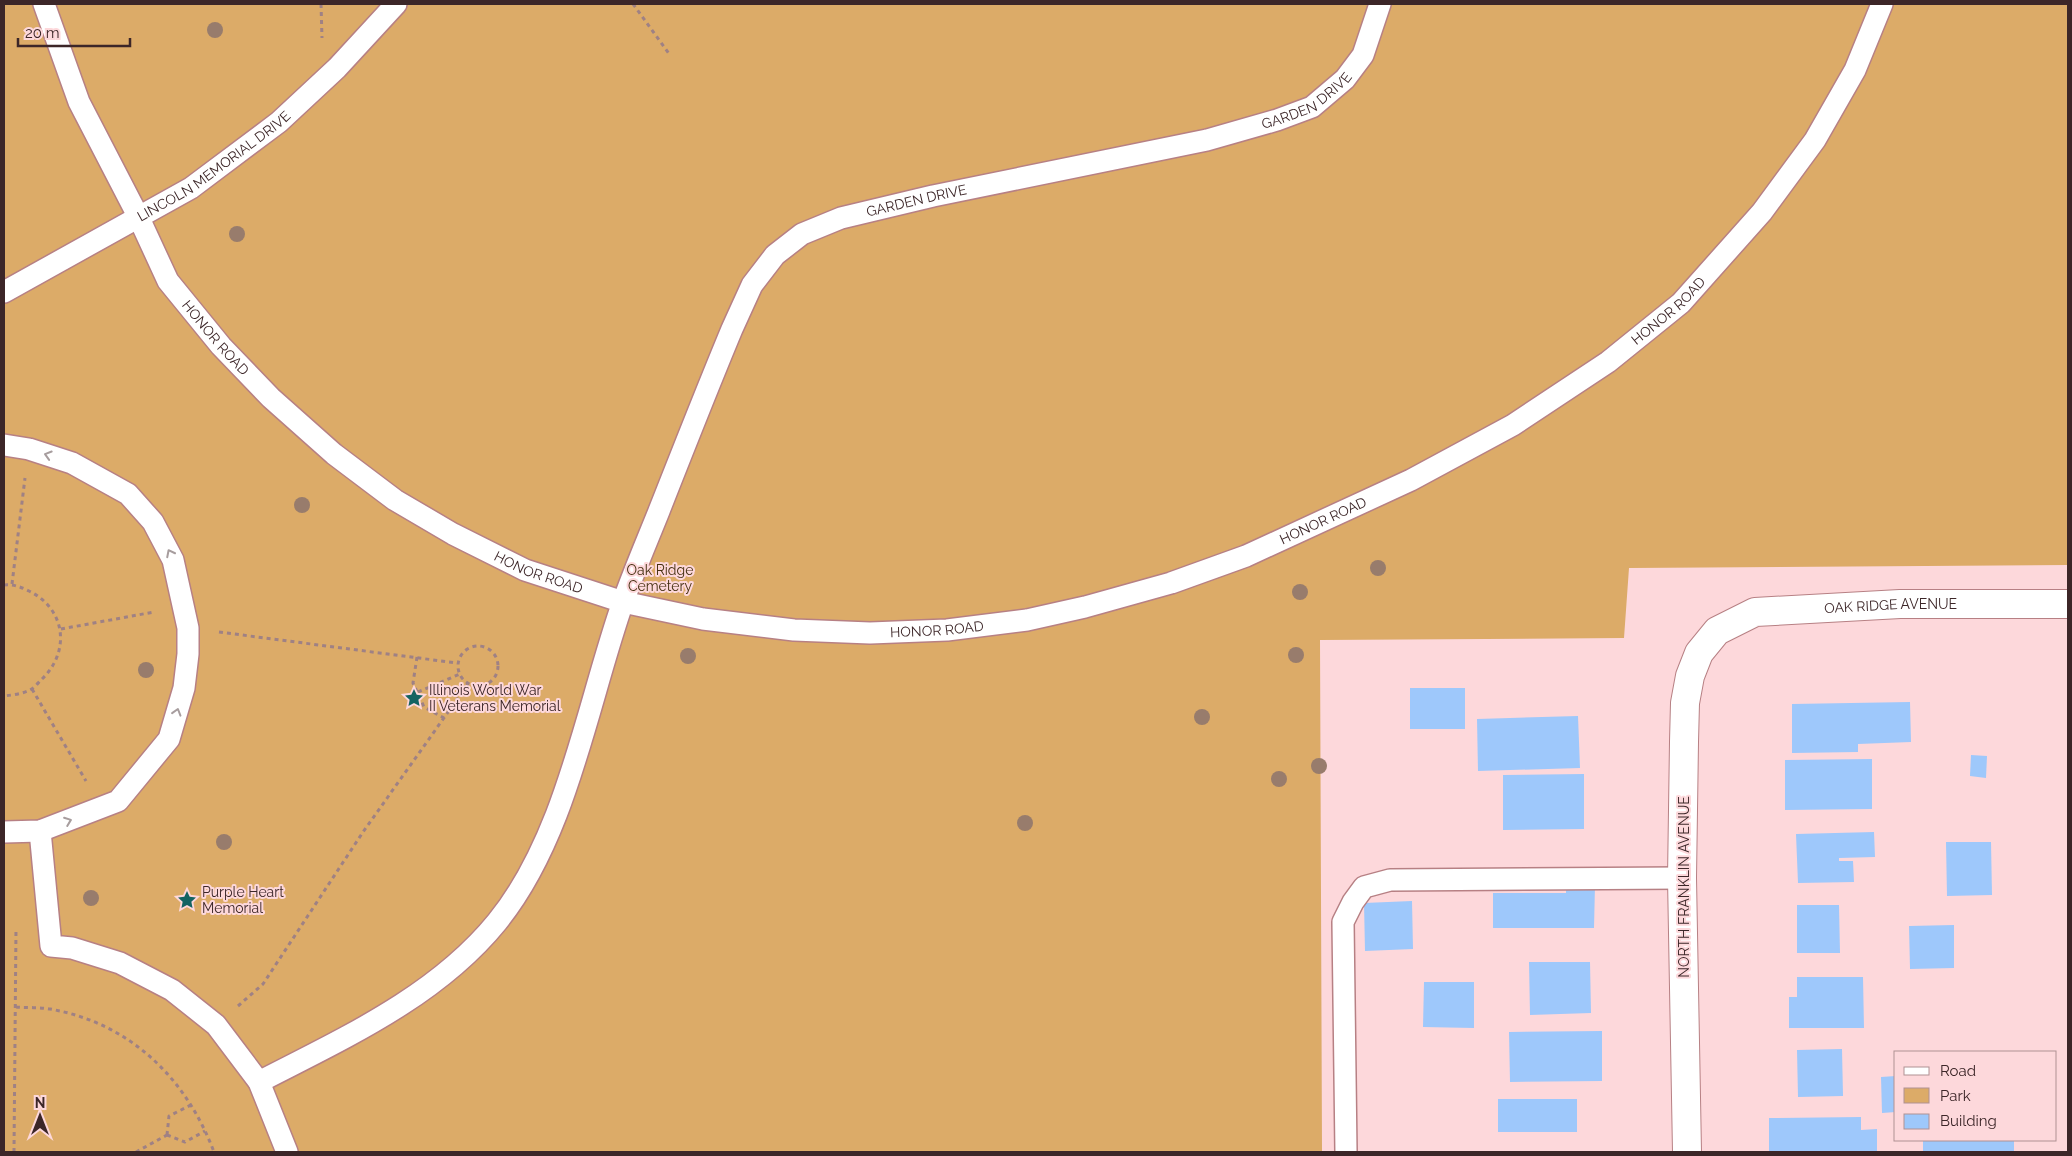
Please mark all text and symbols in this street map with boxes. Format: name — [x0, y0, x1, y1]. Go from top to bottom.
scale bar — [18, 15, 130, 47]
text: 20 m — [25, 24, 60, 42]
street label: GARDEN DRIVE — [1260, 69, 1355, 132]
street label: LINCOLN MEMORIAL DRIVE — [134, 108, 294, 224]
street label: GARDEN DRIVE — [865, 181, 968, 220]
street label: HONOR ROAD — [1628, 274, 1708, 348]
street label: HONOR ROAD — [179, 297, 252, 378]
one-way arrow — [44, 451, 52, 461]
street label: HONOR ROAD — [1277, 494, 1369, 547]
street label: HONOR ROAD — [492, 548, 585, 596]
one-way arrow — [166, 549, 176, 558]
park label: Oak Ridge Cemetery — [627, 562, 693, 594]
street label: OAK RIDGE AVENUE — [1824, 596, 1957, 616]
street label: HONOR ROAD — [890, 618, 984, 640]
place label: Illinois World War II Veterans Memorial — [429, 682, 561, 714]
place icon: Illinois World War II Veterans Memorial — [403, 687, 425, 709]
one-way arrow — [171, 708, 181, 716]
street label: NORTH FRANKLIN AVENUE — [1676, 796, 1692, 978]
one-way arrow — [63, 817, 72, 827]
place label: Purple Heart Memorial — [202, 884, 284, 916]
place icon: Purple Heart Memorial — [176, 889, 198, 911]
legend — [1894, 1051, 2057, 1141]
text: Road — [1940, 1062, 1976, 1080]
text: Park — [1940, 1087, 1971, 1105]
north arrow — [15, 1091, 65, 1141]
text: N — [35, 1095, 45, 1111]
text: Building — [1940, 1112, 1997, 1130]

